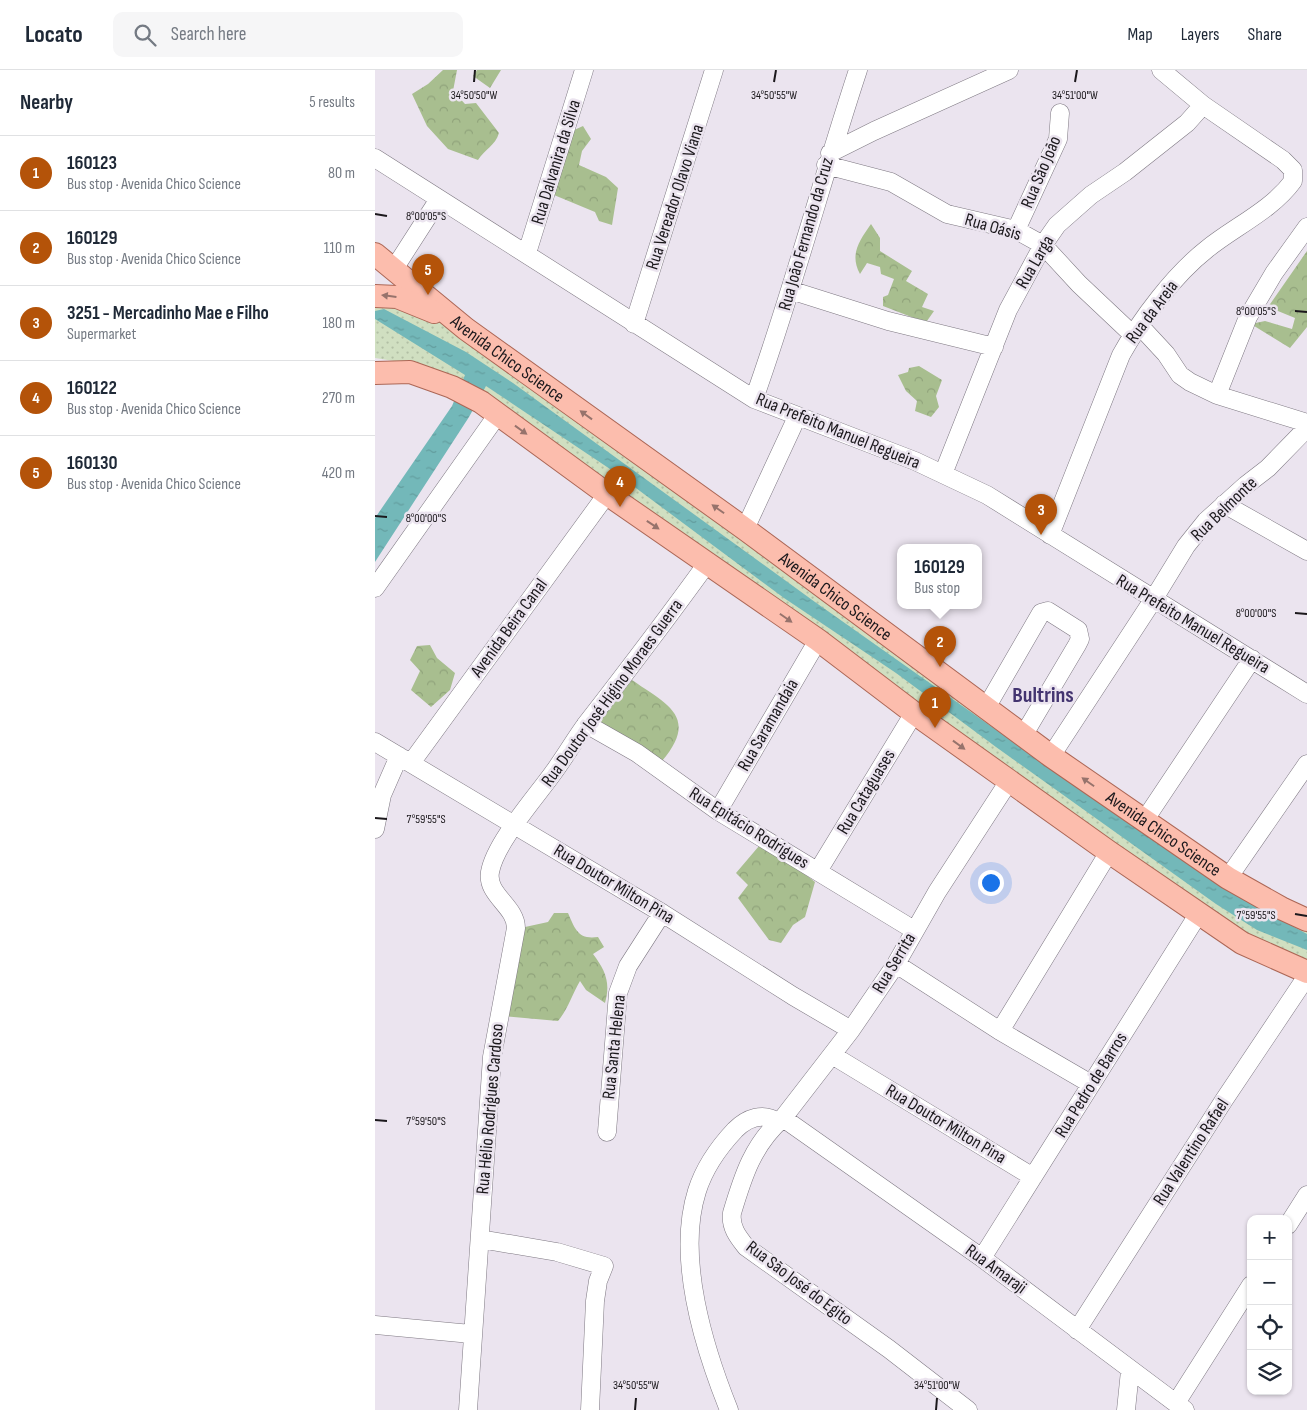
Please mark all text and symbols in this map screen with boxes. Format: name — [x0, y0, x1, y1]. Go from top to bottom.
search box — [113, 12, 463, 57]
text: Locato — [25, 20, 83, 49]
icon: search — [131, 21, 159, 49]
text: Search here — [171, 23, 246, 46]
text: Map — [1128, 24, 1153, 45]
text: Layers — [1181, 24, 1220, 45]
text: Share — [1248, 24, 1282, 45]
text: 34°50'50"W — [451, 88, 498, 103]
text: 34°50'55"W — [751, 88, 797, 103]
text: 34°51'00"W — [1052, 88, 1098, 103]
text: Nearby — [20, 90, 73, 115]
text: 5 results — [309, 93, 355, 112]
street label: Rua Dalvanira da Silva — [527, 97, 585, 227]
street label: Rua Vereador Olavo Viana — [642, 122, 708, 272]
street label: Rua São João — [1016, 133, 1066, 211]
text: 160123 — [67, 152, 117, 175]
street label: Rua João Fernando da Cruz — [774, 155, 838, 313]
text: 1 — [33, 164, 39, 183]
text: 80 m — [328, 164, 355, 183]
text: Bus stop · Avenida Chico Science — [67, 175, 241, 194]
text: 8°00'05"S — [406, 209, 446, 224]
street label: Rua Oásis — [962, 209, 1024, 245]
text: 160129 — [67, 227, 117, 250]
street label: Rua Larga — [1011, 232, 1059, 292]
text: 2 — [32, 239, 40, 258]
text: 110 m — [324, 239, 355, 258]
text: Bus stop · Avenida Chico Science — [67, 250, 241, 269]
pin: 5 — [412, 254, 444, 295]
street label: Rua da Areia — [1122, 276, 1183, 348]
one-way arrow — [381, 292, 397, 300]
text: 3251 - Mercadinho Mae e Filho — [67, 302, 269, 325]
text: 8°00'05"S — [1236, 304, 1276, 319]
street label: Avenida Chico Science — [446, 310, 568, 407]
text: 3 — [32, 314, 40, 333]
text: 180 m — [322, 314, 355, 333]
text: Supermarket — [67, 325, 136, 344]
text: 160122 — [67, 377, 117, 400]
street label: Rua Prefeito Manuel Regueira — [753, 388, 923, 474]
text: 4 — [32, 389, 40, 408]
text: 270 m — [322, 389, 355, 408]
text: Bus stop · Avenida Chico Science — [67, 400, 241, 419]
one-way arrow — [579, 410, 592, 420]
one-way arrow — [514, 425, 528, 435]
text: 160130 — [67, 452, 117, 475]
text: 5 — [32, 464, 40, 483]
text: 420 m — [322, 464, 355, 483]
pin: 4 — [604, 466, 636, 507]
street label: Rua Belmonte — [1187, 472, 1261, 546]
text: Bus stop · Avenida Chico Science — [67, 475, 241, 494]
pin: 3 — [1025, 494, 1057, 535]
one-way arrow — [711, 504, 725, 514]
text: 8°00'00"S — [406, 511, 446, 526]
one-way arrow — [646, 520, 659, 530]
popup — [897, 544, 982, 609]
street label: Avenida Chico Science — [774, 547, 896, 645]
text: 160129 — [914, 556, 965, 579]
street label: Rua Prefeito Manuel Regueira — [1113, 570, 1274, 678]
street label: Avenida Beira Canal — [466, 575, 552, 682]
text: Bus stop — [914, 579, 960, 598]
street label: Rua Doutor José Higino Moraes Guerra — [537, 595, 687, 791]
text: 8°00'00"S — [1236, 606, 1276, 621]
one-way arrow — [779, 613, 793, 623]
pin: 2 — [924, 626, 956, 667]
street label: Rua Saramandaia — [733, 675, 803, 775]
district label: Bultrins — [1012, 682, 1074, 709]
pin: 1 — [919, 687, 951, 728]
one-way arrow — [952, 740, 966, 750]
street label: Rua Cataguases — [833, 746, 899, 838]
one-way arrow — [1081, 777, 1095, 787]
street label: Rua Epitácio Rodrigues — [685, 783, 813, 873]
street label: Avenida Chico Science — [1101, 786, 1225, 881]
text: 7°59'55"S — [406, 812, 446, 827]
street label: Rua Doutor Milton Pina — [550, 840, 678, 928]
your location — [978, 870, 1004, 896]
text: 7°59'55"S — [1236, 908, 1276, 923]
street label: Rua Serrita — [868, 929, 920, 997]
street label: Rua Santa Helena — [598, 994, 630, 1100]
street label: Rua Hélio Rodrigues Cardoso — [472, 1023, 508, 1195]
street label: Rua Pedro de Barros — [1050, 1029, 1132, 1141]
street label: Rua Doutor Milton Pina — [882, 1080, 1010, 1168]
street label: Rua Valentino Rafael — [1149, 1095, 1233, 1209]
text: 7°59'50"S — [406, 1114, 446, 1129]
map controls — [1247, 1215, 1292, 1395]
button: + — [1247, 1215, 1292, 1260]
street label: Rua São José do Egito — [742, 1236, 856, 1330]
street label: Rua Amaraji — [961, 1240, 1031, 1298]
button: − — [1247, 1260, 1292, 1305]
button: locate — [1247, 1305, 1292, 1350]
button: layers — [1247, 1350, 1292, 1395]
text: 34°50'55"W — [613, 1378, 659, 1393]
text: 34°51'00"W — [914, 1378, 960, 1393]

